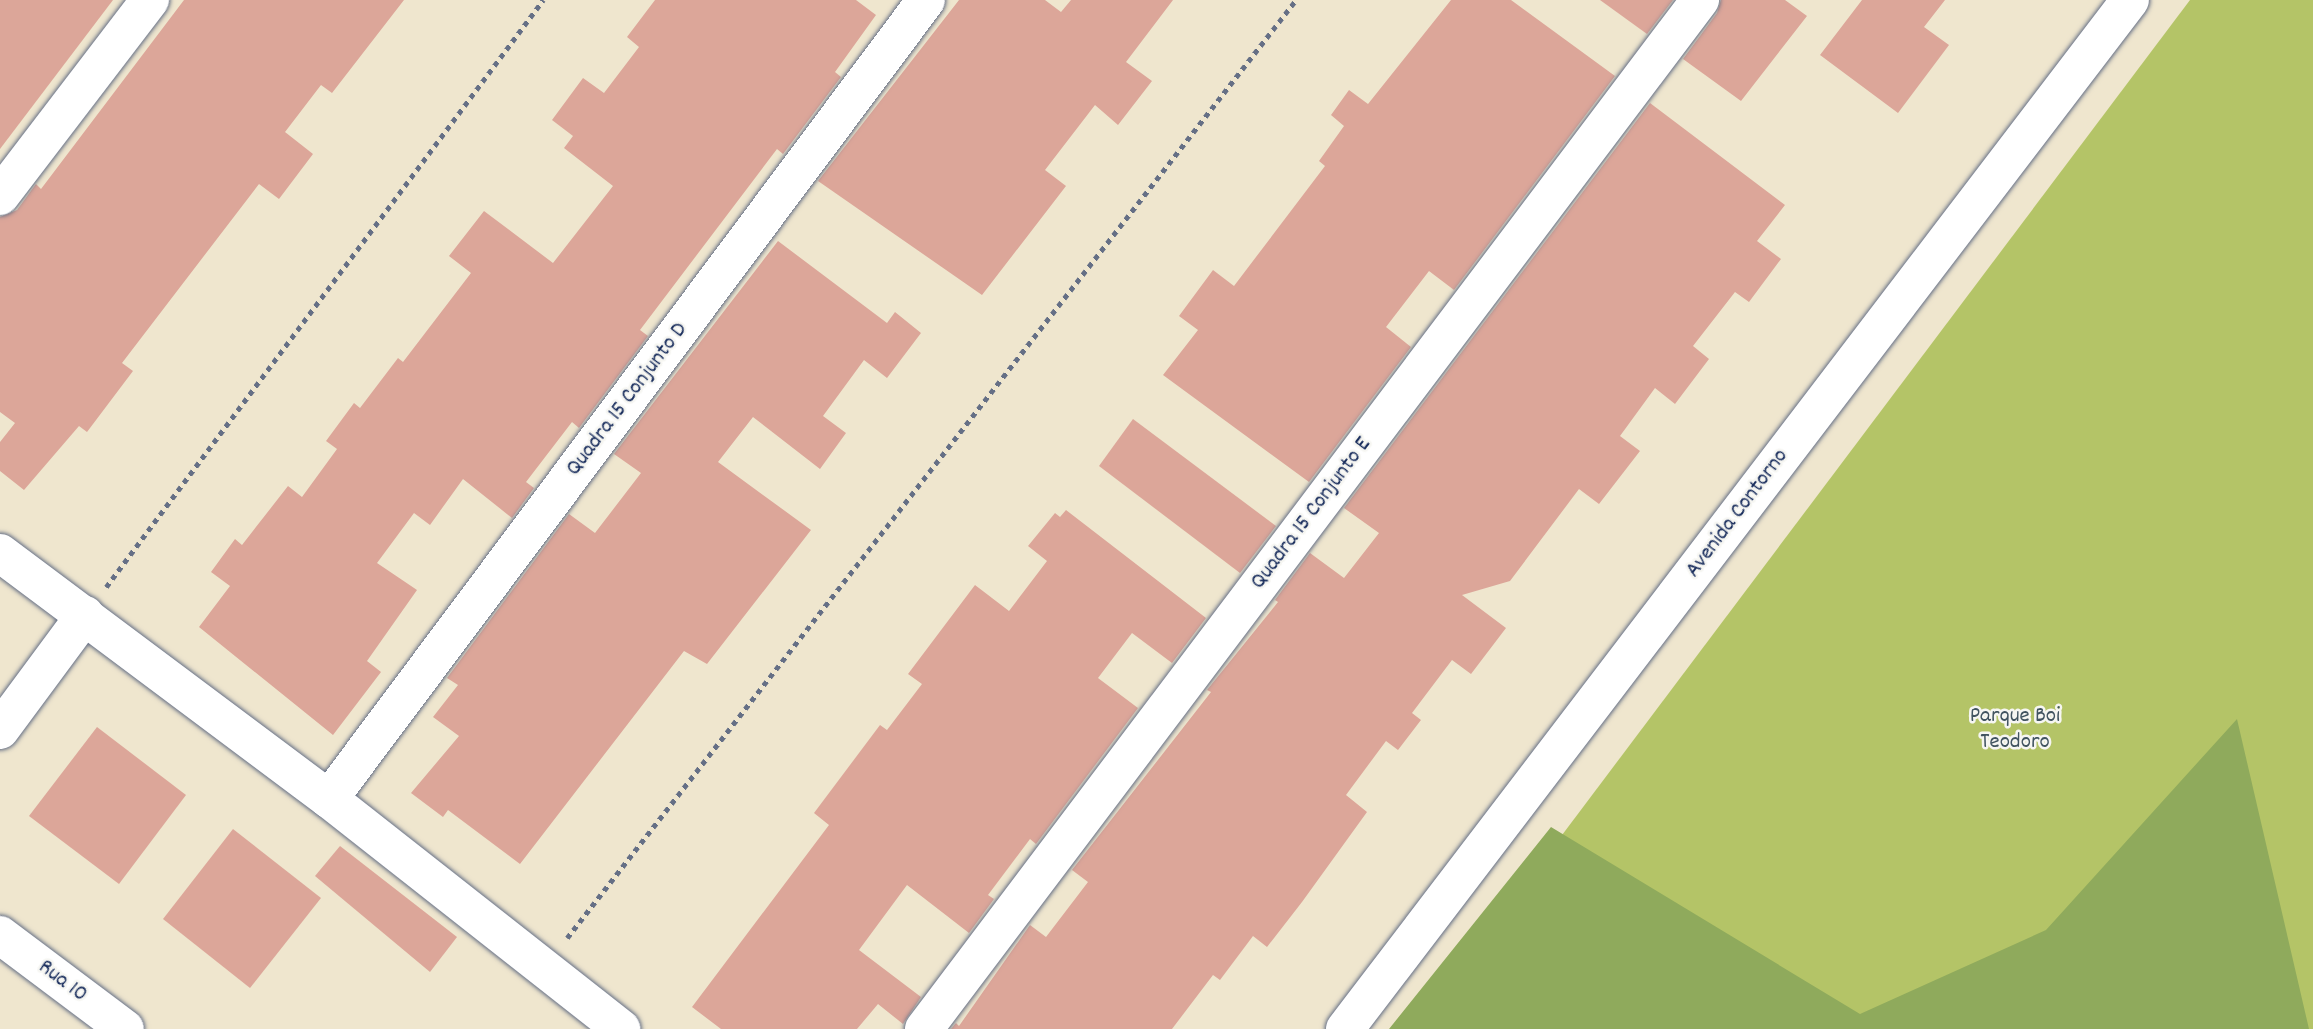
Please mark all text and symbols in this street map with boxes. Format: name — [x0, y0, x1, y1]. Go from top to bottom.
street label: Quadra 15 Conjunto D — [561, 318, 695, 482]
street label: Quadra 15 Conjunto E — [1246, 432, 1378, 596]
street label: Avenida Contorno — [1681, 444, 1795, 584]
park label: Parque Boi Teodoro — [1970, 703, 2060, 757]
street label: Rua 10 — [32, 955, 92, 1009]

